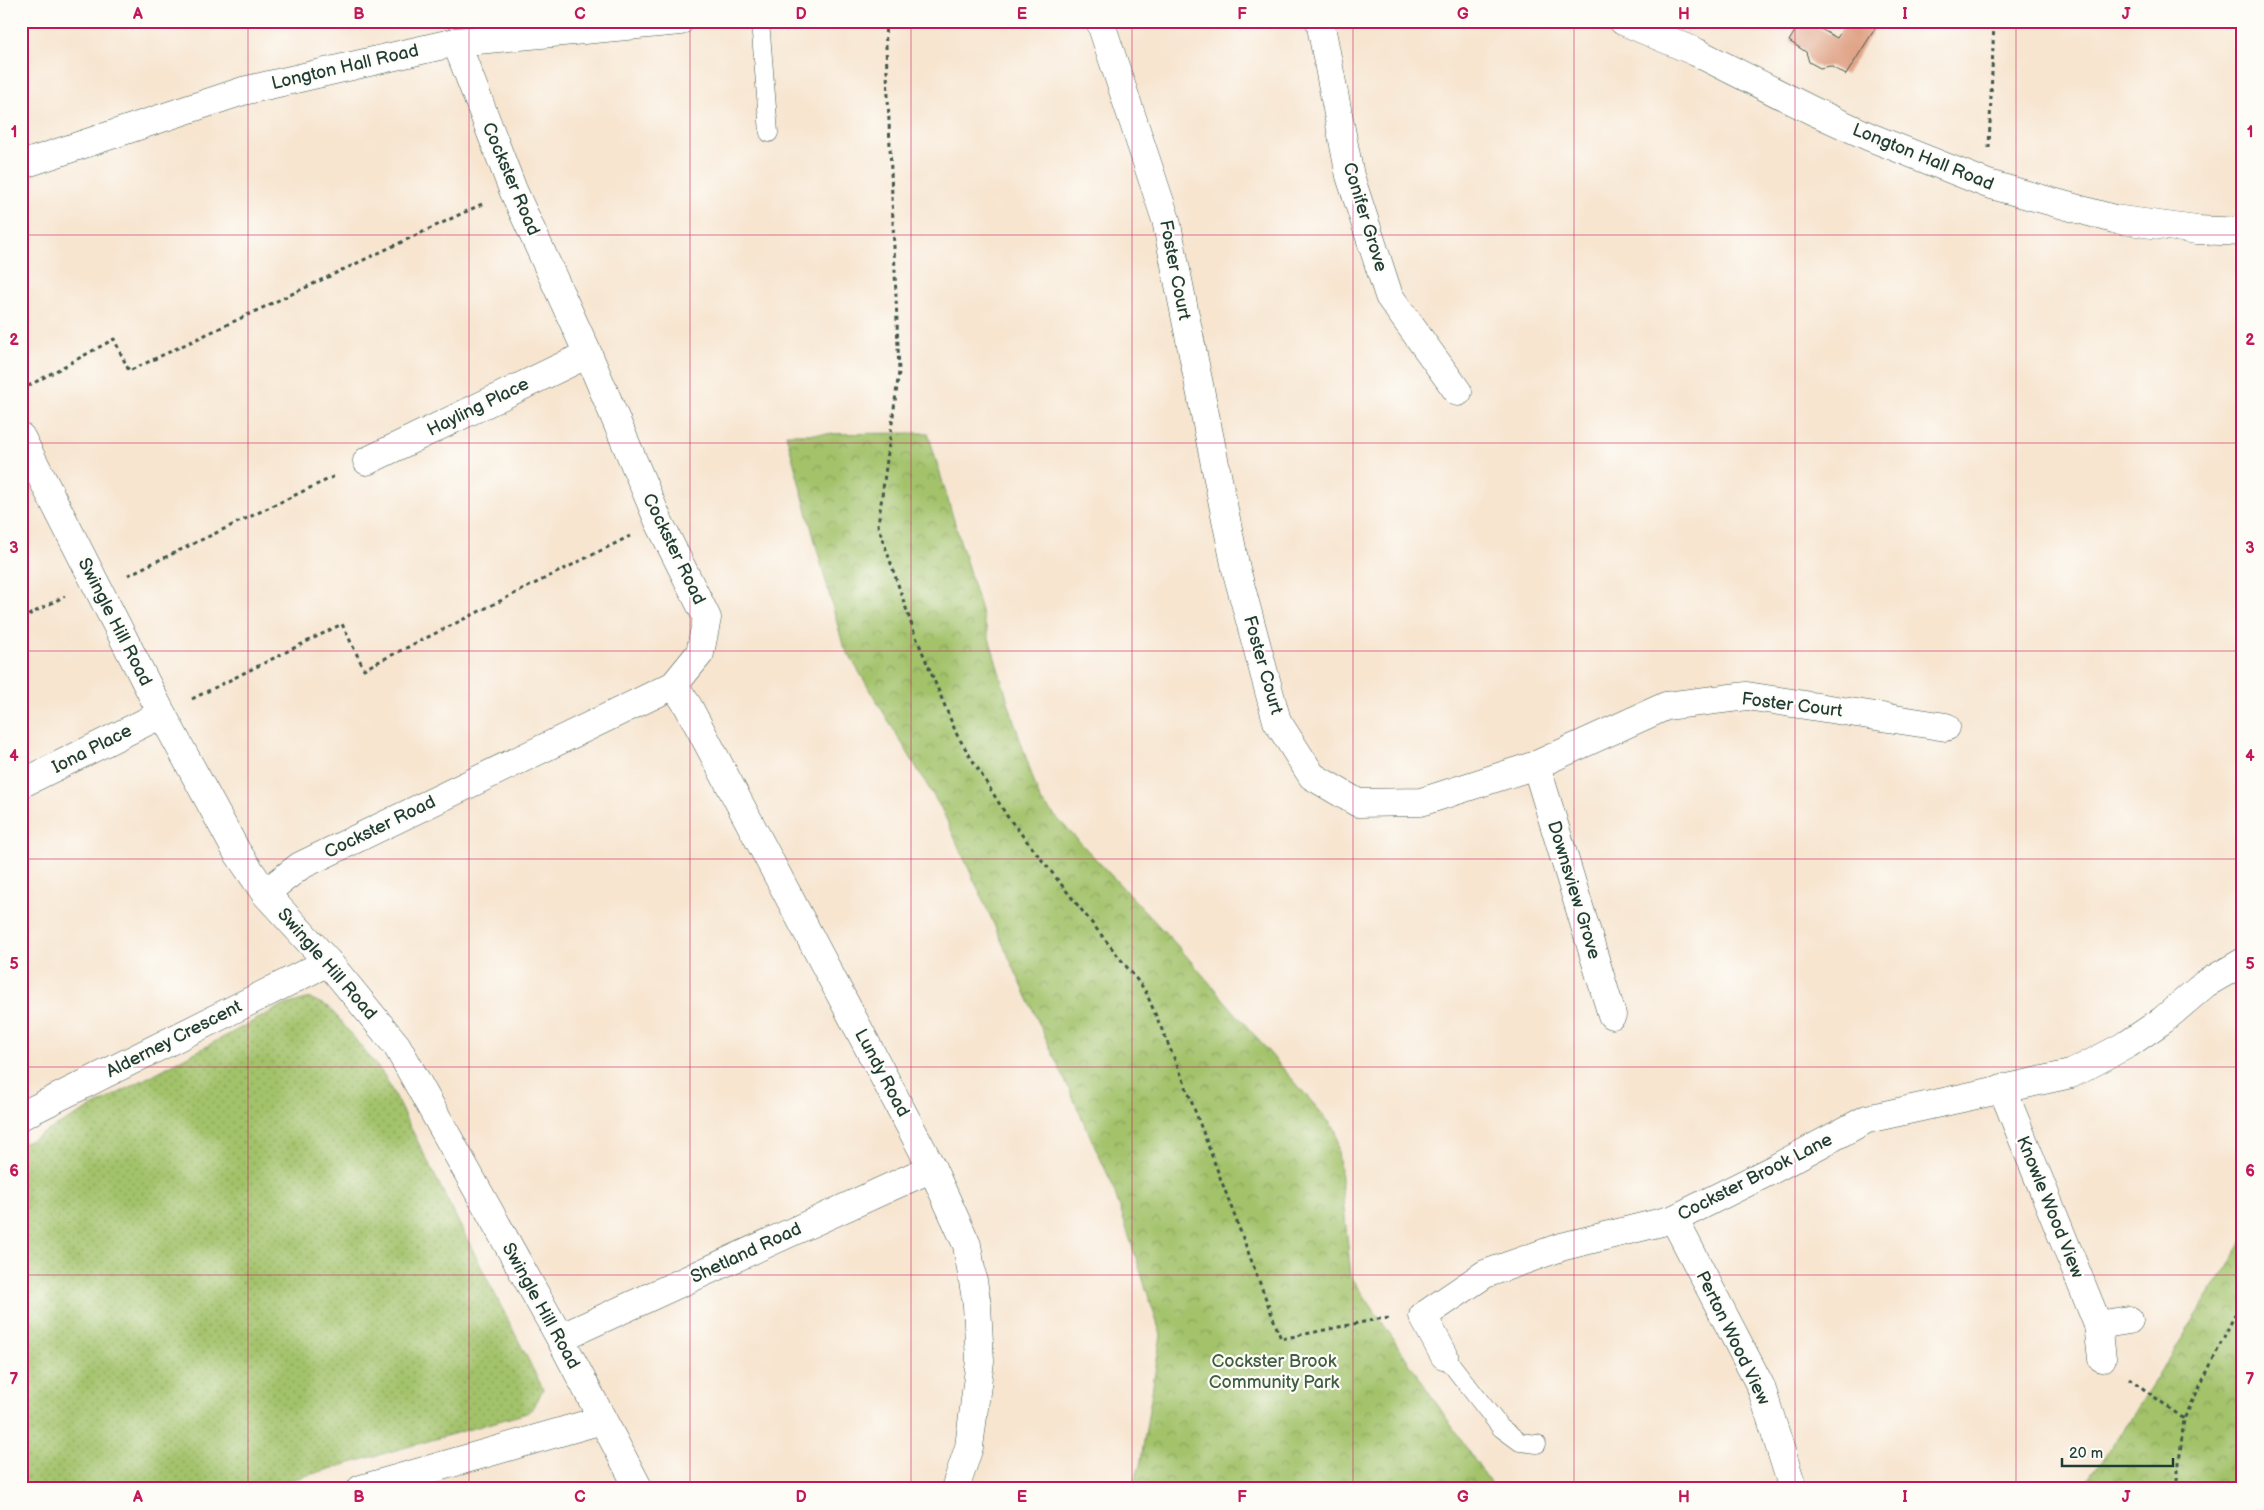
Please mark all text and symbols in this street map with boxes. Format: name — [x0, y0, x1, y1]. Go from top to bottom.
text: A — [132, 5, 143, 24]
text: B — [353, 5, 365, 24]
text: C — [574, 5, 586, 24]
text: D — [795, 5, 807, 24]
text: E — [1017, 5, 1027, 24]
text: F — [1237, 5, 1247, 24]
text: G — [1457, 5, 1469, 24]
text: H — [1678, 5, 1690, 24]
text: I — [1902, 5, 1908, 24]
text: J — [2122, 5, 2131, 24]
street label: Longton Hall Road — [269, 40, 421, 94]
street label: Cockster Road — [478, 119, 544, 239]
street label: Longton Hall Road — [1849, 119, 1997, 195]
text: 1 — [11, 123, 17, 142]
text: 1 — [2247, 123, 2253, 142]
street label: Conifer Grove — [1338, 160, 1392, 274]
street label: Foster Court — [1155, 218, 1195, 322]
text: 2 — [9, 331, 19, 350]
text: 2 — [2245, 331, 2255, 350]
street label: Hayling Place — [424, 373, 533, 441]
street label: Cockster Road — [638, 490, 710, 608]
text: 3 — [9, 539, 19, 558]
text: 3 — [2245, 539, 2255, 558]
street label: Swingle Hill Road — [74, 554, 156, 690]
street label: Foster Court — [1239, 613, 1287, 717]
street label: Foster Court — [1740, 688, 1844, 722]
street label: Iona Place — [49, 720, 136, 778]
text: 4 — [9, 747, 19, 766]
text: 4 — [2245, 747, 2255, 766]
street label: Cockster Road — [321, 791, 439, 863]
street label: Downsview Grove — [1543, 818, 1605, 962]
street label: Swingle Hill Road — [273, 904, 381, 1024]
text: 5 — [9, 955, 19, 974]
text: 5 — [2245, 955, 2255, 974]
street label: Alderney Crescent — [103, 996, 246, 1082]
street label: Lundy Road — [850, 1026, 914, 1120]
street label: Cockster Brook Lane — [1674, 1129, 1836, 1225]
street label: Knowle Wood View — [2012, 1133, 2088, 1281]
text: 6 — [9, 1162, 19, 1181]
text: 6 — [2245, 1162, 2255, 1181]
street label: Shetland Road — [687, 1218, 805, 1288]
street label: Swingle Hill Road — [498, 1239, 584, 1373]
street label: Perton Wood View — [1692, 1268, 1774, 1408]
park label: Cockster Brook Community Park — [1209, 1351, 1339, 1393]
text: 7 — [10, 1370, 19, 1389]
text: 7 — [2246, 1370, 2255, 1389]
scale bar — [2062, 1435, 2173, 1467]
text: 20 m — [2069, 1444, 2103, 1463]
text: A — [132, 1488, 143, 1507]
text: B — [353, 1488, 365, 1507]
text: C — [574, 1488, 586, 1507]
text: D — [795, 1488, 807, 1507]
text: E — [1017, 1488, 1027, 1507]
text: F — [1237, 1488, 1247, 1507]
text: G — [1457, 1488, 1469, 1507]
text: H — [1678, 1488, 1690, 1507]
text: I — [1902, 1488, 1908, 1507]
text: J — [2122, 1488, 2131, 1507]

